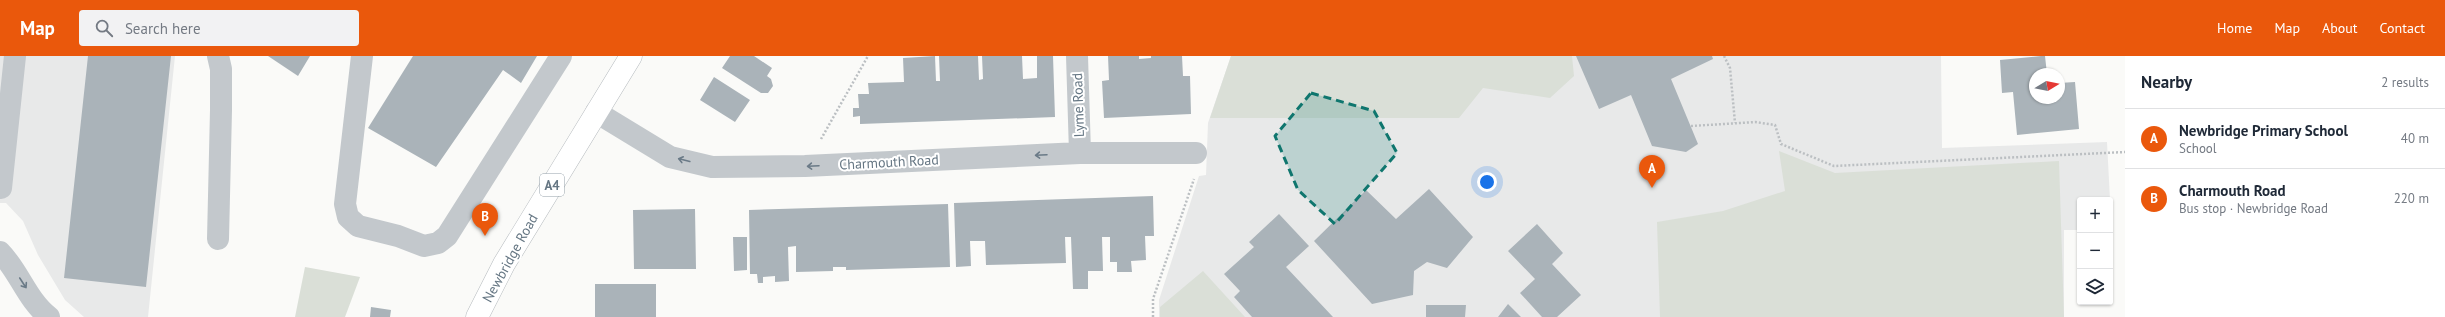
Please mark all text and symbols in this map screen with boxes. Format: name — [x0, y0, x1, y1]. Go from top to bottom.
search box — [79, 10, 359, 46]
text: Map — [20, 16, 55, 40]
icon: search — [93, 17, 115, 39]
text: Search here — [125, 19, 201, 38]
text: Home — [2217, 19, 2252, 37]
text: Map — [2274, 19, 2300, 37]
text: About — [2322, 19, 2358, 37]
text: Contact — [2380, 19, 2425, 37]
north arrow — [2029, 68, 2065, 104]
text: Nearby — [2141, 71, 2192, 93]
street label: Lyme Road — [1068, 73, 1088, 137]
text: 2 results — [2381, 74, 2429, 91]
text: Newbridge Primary School — [2179, 121, 2348, 140]
text: A — [2150, 130, 2158, 147]
text: 40 m — [2401, 130, 2429, 147]
text: School — [2179, 140, 2217, 157]
street label: Charmouth Road — [839, 150, 939, 174]
one-way arrow — [1035, 151, 1048, 159]
pin: A — [1639, 155, 1665, 188]
one-way arrow — [678, 156, 691, 164]
one-way arrow — [807, 162, 820, 170]
your location — [1477, 172, 1497, 192]
road number: A4 — [540, 174, 564, 196]
text: Charmouth Road — [2179, 181, 2286, 200]
text: B — [2150, 190, 2158, 207]
text: 220 m — [2394, 190, 2429, 207]
map controls — [2077, 197, 2113, 305]
button: + — [2077, 197, 2113, 233]
text: Bus stop · Newbridge Road — [2179, 200, 2328, 217]
pin: B — [472, 203, 498, 236]
street label: Newbridge Road — [478, 211, 542, 305]
button: − — [2077, 233, 2113, 269]
button: layers — [2077, 269, 2113, 305]
one-way arrow — [19, 277, 27, 288]

